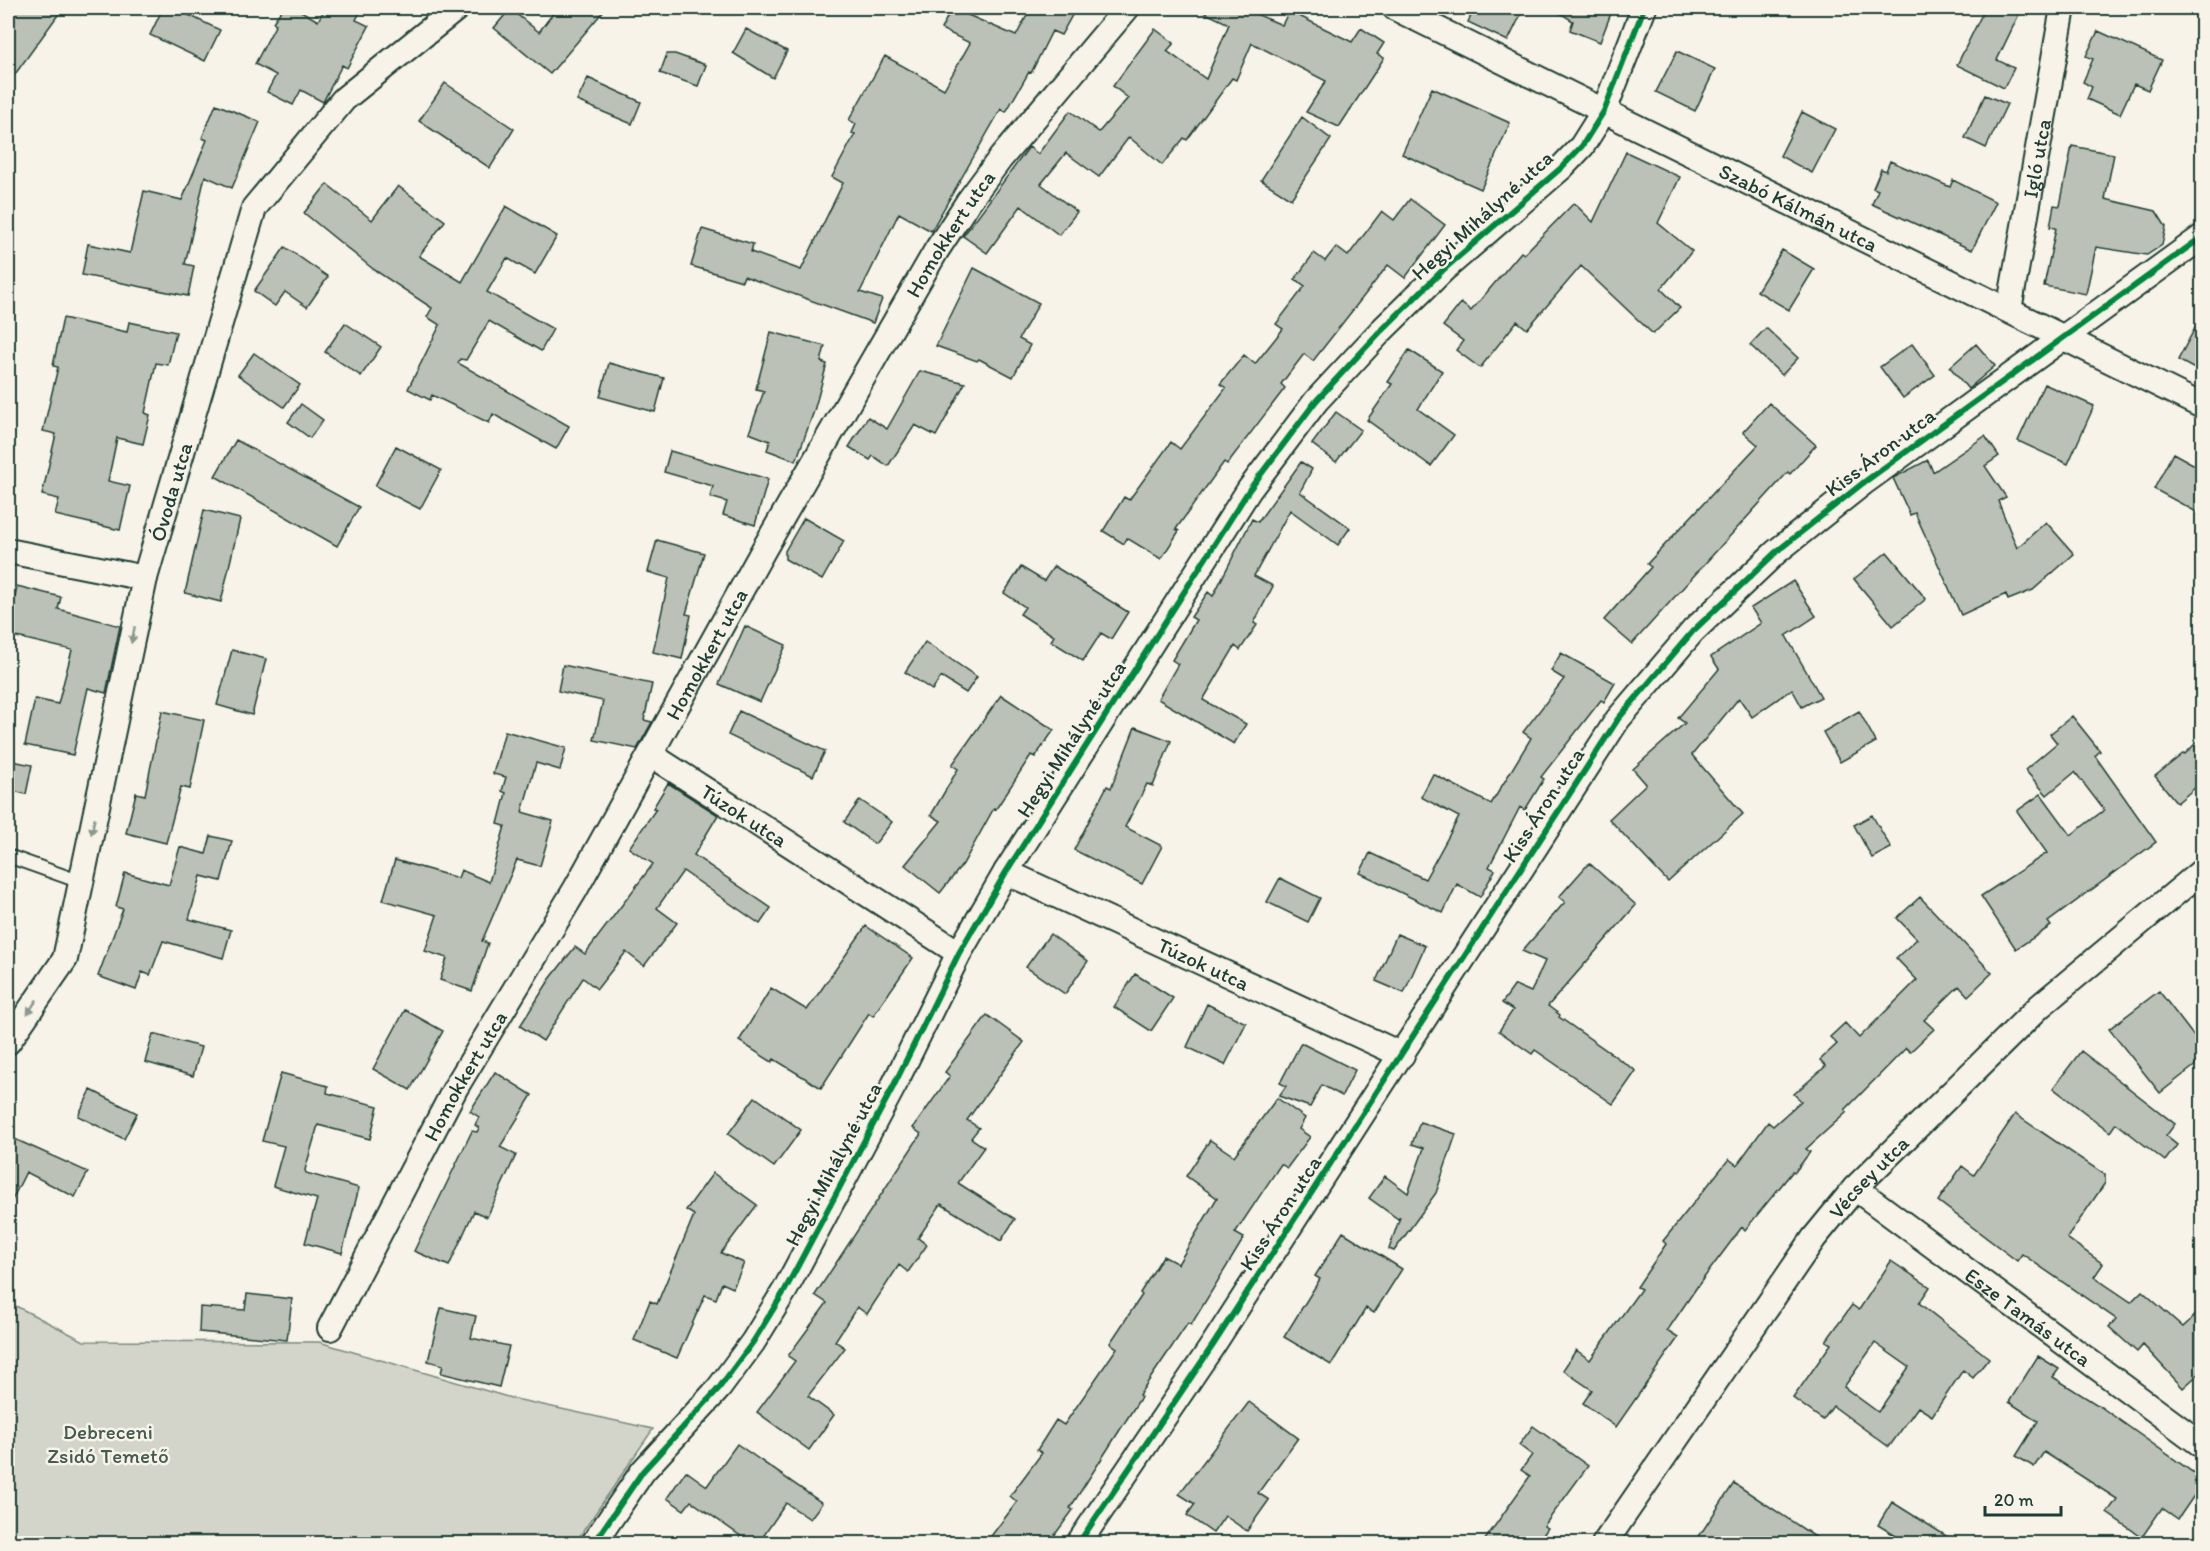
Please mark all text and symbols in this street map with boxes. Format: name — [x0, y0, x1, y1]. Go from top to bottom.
street label: Igló utca — [2017, 117, 2055, 200]
street label: Hegyi Mihályné utca — [1406, 145, 1558, 285]
street label: Szabó Kálmán utca — [1715, 158, 1882, 257]
street label: Homokkert utca — [900, 165, 1000, 301]
street label: Kiss Áron utca — [1820, 402, 1940, 502]
street label: Óvoda utca — [144, 439, 197, 544]
street label: Homokkert utca — [660, 584, 752, 724]
one-way arrow — [128, 626, 138, 644]
street label: Hegyi Mihályné utca — [1011, 656, 1131, 822]
street label: Kiss Áron utca — [1497, 743, 1589, 867]
street label: Túzok utca — [696, 778, 792, 852]
one-way arrow — [88, 816, 97, 835]
street label: Túzok utca — [1154, 932, 1254, 995]
one-way arrow — [26, 999, 37, 1016]
street label: Homokkert utca — [418, 1006, 512, 1145]
street label: Hegyi Mihályné utca — [779, 1078, 887, 1250]
street label: Vécsey utca — [1823, 1130, 1914, 1223]
street label: Kiss Áron utca — [1234, 1151, 1326, 1275]
street label: Esze Tamás utca — [1961, 1262, 2097, 1371]
park label: Debreceni Zsidó Temető — [47, 1419, 169, 1468]
scale bar — [1985, 1479, 2062, 1517]
text: 20 m — [1994, 1489, 2034, 1511]

